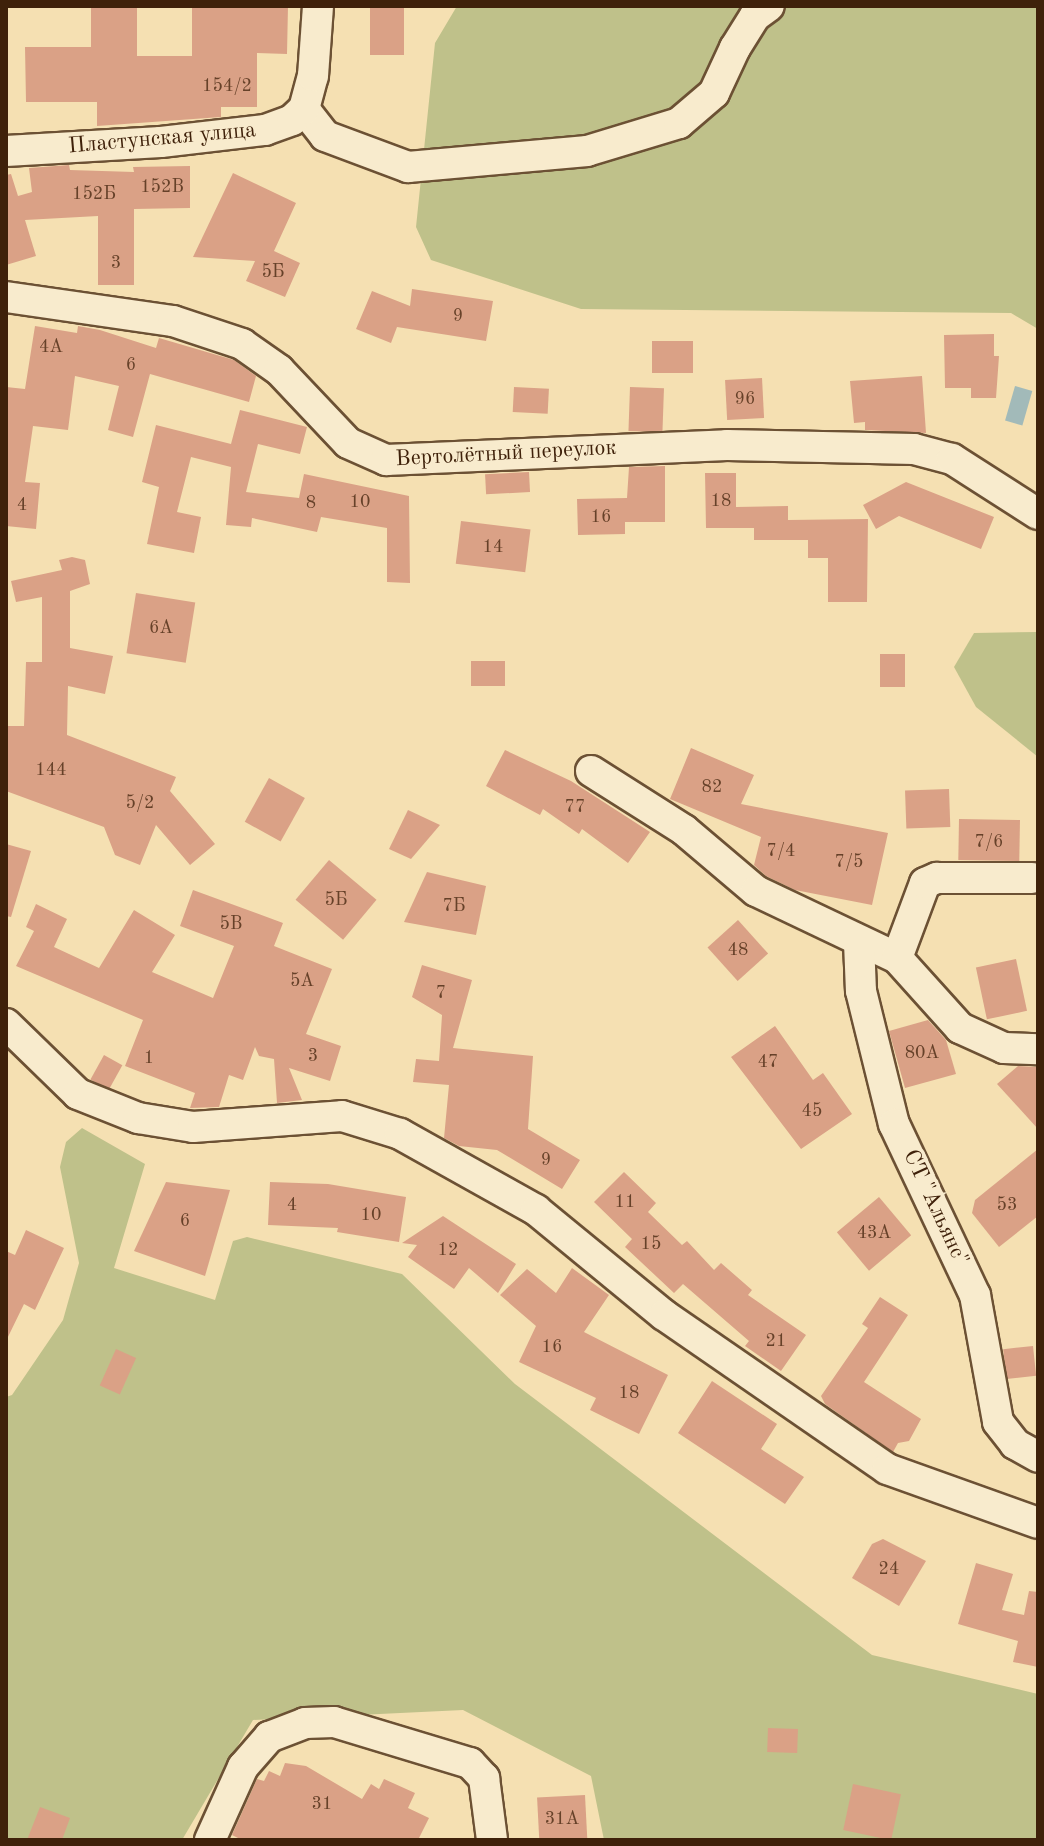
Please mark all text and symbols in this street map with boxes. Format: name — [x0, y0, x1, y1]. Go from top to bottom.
house number: 154/2 — [202, 75, 252, 97]
street label: Пластунская улица — [67, 118, 257, 160]
house number: 152В — [140, 176, 184, 198]
house number: 152Б — [72, 183, 116, 205]
house number: 3 — [111, 252, 121, 274]
house number: 5Б — [261, 261, 285, 283]
house number: 9 — [453, 305, 463, 327]
house number: 4А — [39, 336, 63, 358]
house number: 6 — [126, 354, 136, 376]
house number: 96 — [735, 388, 755, 410]
street label: Вертолётный переулок — [395, 435, 617, 473]
house number: 18 — [711, 490, 731, 512]
house number: 10 — [350, 491, 370, 513]
house number: 8 — [306, 492, 316, 514]
house number: 4 — [17, 494, 27, 516]
house number: 16 — [591, 506, 611, 528]
house number: 14 — [483, 536, 503, 558]
house number: 6А — [149, 617, 173, 639]
house number: 144 — [35, 759, 67, 781]
house number: 82 — [702, 776, 722, 798]
house number: 5/2 — [126, 792, 154, 814]
house number: 77 — [565, 796, 585, 818]
house number: 7/6 — [975, 831, 1003, 853]
house number: 7/4 — [767, 840, 795, 862]
house number: 7/5 — [835, 851, 863, 873]
house number: 5Б — [324, 889, 348, 911]
house number: 7Б — [442, 895, 466, 917]
house number: 5В — [220, 913, 242, 935]
house number: 48 — [728, 939, 748, 961]
house number: 5А — [290, 970, 314, 992]
house number: 7 — [436, 982, 446, 1004]
house number: 80А — [905, 1042, 939, 1064]
house number: 3 — [308, 1045, 318, 1067]
house number: 1 — [144, 1047, 154, 1069]
house number: 47 — [758, 1051, 778, 1073]
house number: 45 — [802, 1100, 822, 1122]
street label: СТ "Альянс" — [897, 1146, 973, 1270]
house number: 9 — [541, 1149, 551, 1171]
house number: 11 — [615, 1191, 635, 1213]
house number: 4 — [287, 1194, 297, 1216]
house number: 53 — [997, 1194, 1017, 1216]
house number: 10 — [361, 1204, 381, 1226]
house number: 6 — [180, 1210, 190, 1232]
house number: 43А — [857, 1222, 891, 1244]
house number: 15 — [641, 1233, 661, 1255]
house number: 12 — [438, 1239, 458, 1261]
house number: 21 — [766, 1330, 786, 1352]
house number: 16 — [542, 1336, 562, 1358]
house number: 18 — [619, 1382, 639, 1404]
house number: 24 — [879, 1558, 899, 1580]
house number: 31 — [312, 1793, 332, 1815]
house number: 31А — [545, 1808, 579, 1830]

